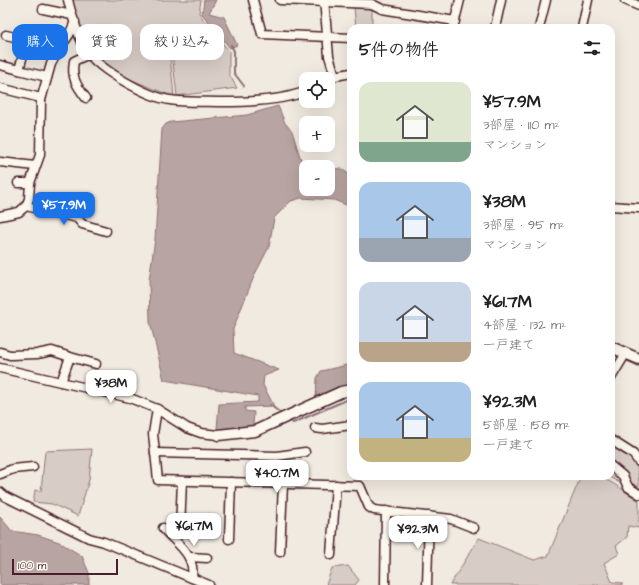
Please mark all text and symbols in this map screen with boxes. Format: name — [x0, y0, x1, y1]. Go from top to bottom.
chip: 購入 — [12, 24, 68, 60]
chip: 賃貸 — [76, 24, 132, 60]
chip: 絞り込み — [140, 24, 224, 60]
icon: filters — [581, 37, 603, 59]
text: 5件の物件 — [359, 38, 439, 62]
map controls — [299, 72, 335, 196]
button: locate — [299, 72, 335, 108]
text: ¥57.9M — [483, 90, 541, 114]
icon: home — [391, 98, 439, 146]
button: + — [299, 116, 335, 152]
text: 3部屋 · 110 m² — [483, 116, 560, 134]
text: マンション — [483, 136, 547, 154]
button: − — [299, 160, 335, 196]
text: ¥38M — [483, 190, 526, 214]
pin: ¥57.9M — [31, 192, 97, 226]
text: ¥57.9M — [42, 196, 86, 214]
icon: home — [391, 198, 439, 246]
text: 3部屋 · 95 m² — [483, 216, 565, 234]
text: マンション — [483, 236, 547, 254]
text: ¥61.7M — [483, 290, 532, 314]
icon: home — [391, 298, 439, 346]
text: 4部屋 · 132 m² — [483, 316, 566, 334]
text: 一戸建て — [483, 336, 535, 354]
pin: ¥38M — [87, 370, 135, 404]
text: ¥38M — [95, 374, 127, 392]
text: ¥92.3M — [483, 390, 537, 414]
icon: home — [391, 398, 439, 446]
text: 5部屋 · 158 m² — [483, 416, 570, 434]
text: 一戸建て — [483, 436, 535, 454]
pin: ¥40.7M — [244, 460, 310, 494]
text: ¥40.7M — [255, 464, 299, 482]
pin: ¥61.7M — [161, 513, 227, 547]
pin: ¥92.3M — [385, 516, 451, 550]
text: ¥61.7M — [175, 517, 213, 535]
text: ¥92.3M — [398, 520, 438, 538]
scale bar — [12, 557, 118, 576]
text: 100 m — [18, 558, 46, 573]

